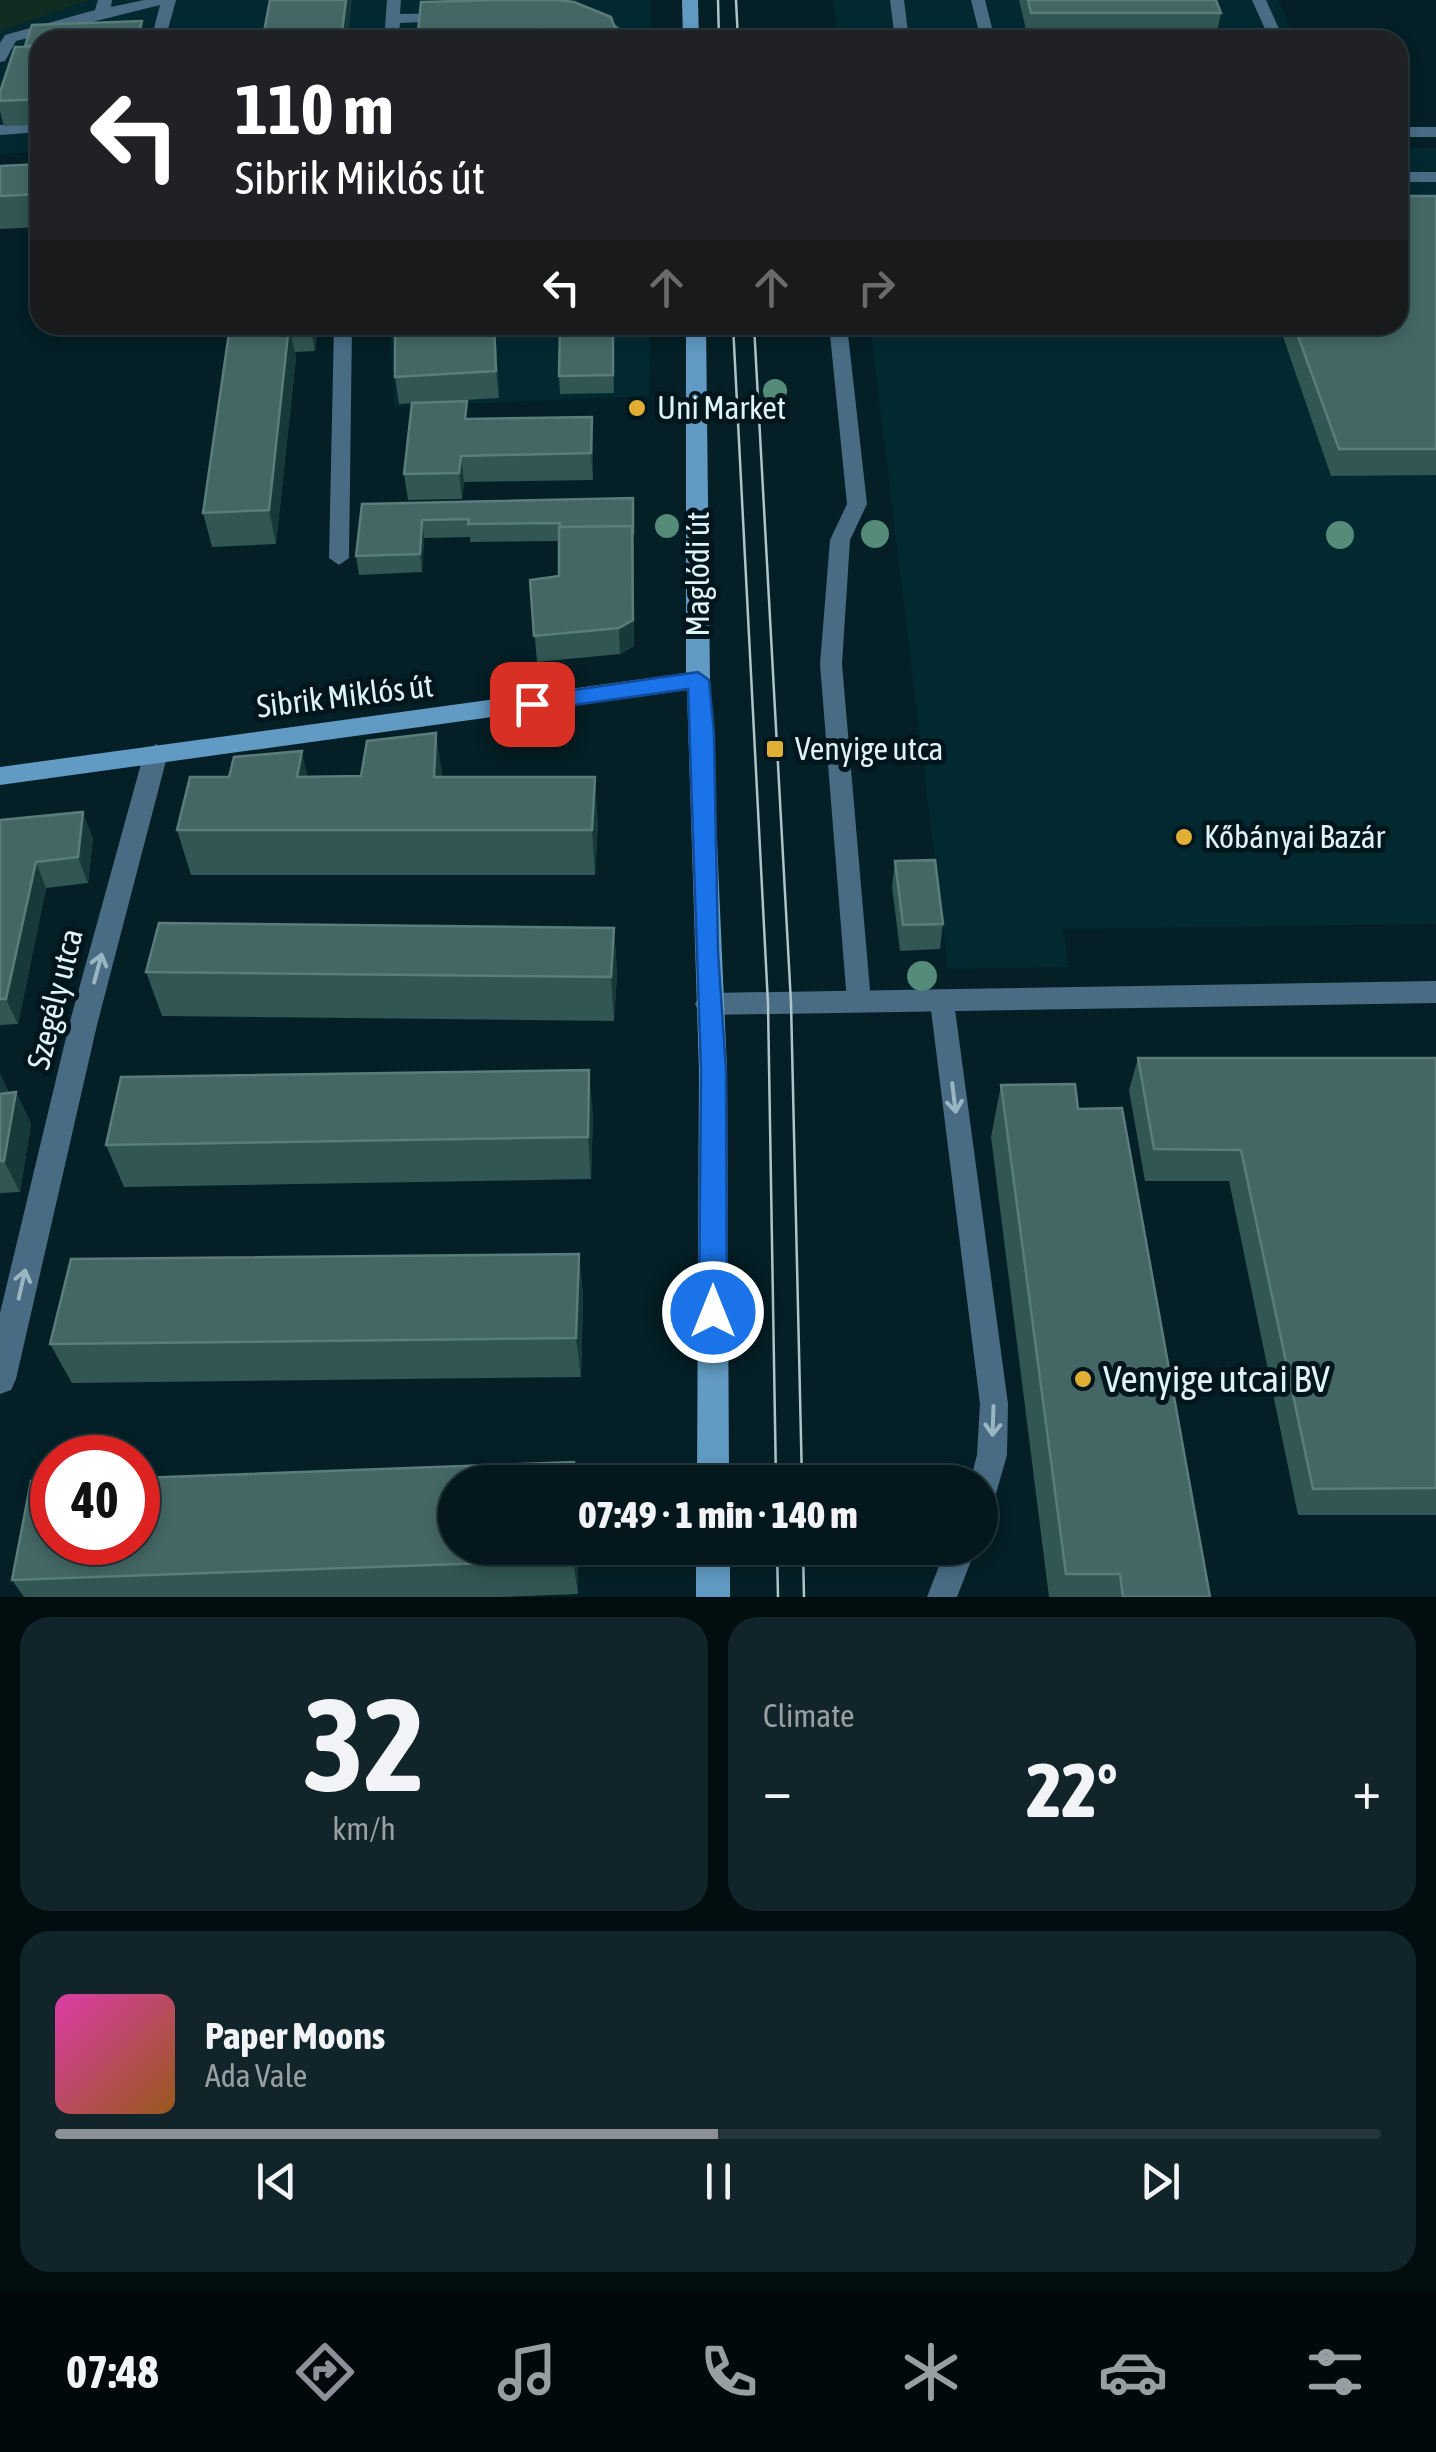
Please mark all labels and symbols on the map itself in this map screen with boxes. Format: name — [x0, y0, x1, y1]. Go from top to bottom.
place label: Uni Market — [657, 389, 786, 426]
marker: Uni Market — [626, 397, 648, 419]
street label: Maglódi út — [679, 512, 716, 636]
pin — [490, 662, 575, 747]
street label: Sibrik Miklós út — [255, 666, 435, 725]
place label: Venyige utca — [795, 730, 943, 767]
marker: Venyige utca — [764, 738, 786, 760]
place label: Kőbányai Bazár — [1204, 818, 1386, 855]
marker: Kőbányai Bazár — [1173, 826, 1195, 848]
street label: Szegély utca — [19, 925, 90, 1073]
one-way arrow — [90, 953, 109, 984]
one-way arrow — [945, 1082, 964, 1114]
position arrow — [661, 1260, 765, 1364]
one-way arrow — [14, 1269, 32, 1301]
place label: Venyige utcai BV — [1103, 1357, 1330, 1400]
marker: Venyige utcai BV — [1072, 1368, 1094, 1390]
one-way arrow — [984, 1404, 1003, 1436]
speed limit sign: 40 — [30, 1435, 160, 1565]

